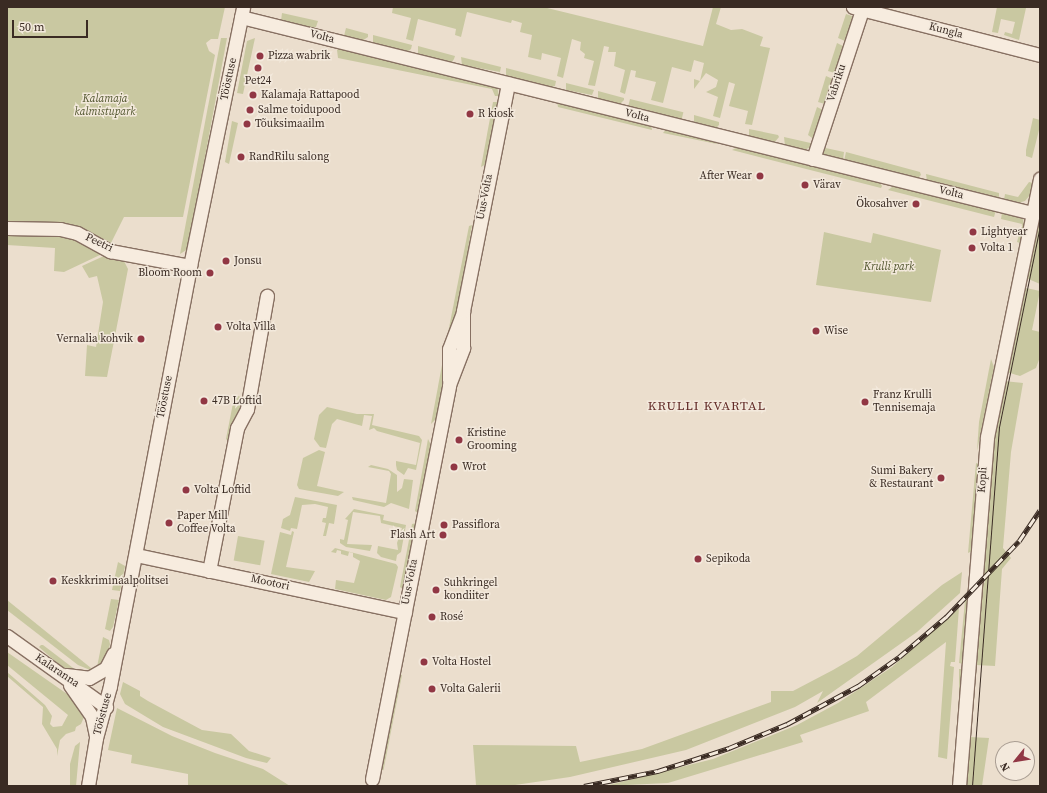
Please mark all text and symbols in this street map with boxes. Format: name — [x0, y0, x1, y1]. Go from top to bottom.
scale bar — [14, 12, 90, 38]
text: 50 m — [19, 19, 45, 35]
street label: Kungla — [928, 20, 964, 42]
street label: Volta — [308, 28, 336, 46]
place label: Pizza wabrik — [268, 49, 330, 63]
marker: Pizza wabrik — [255, 51, 265, 61]
street label: Tööstuse — [218, 57, 240, 101]
street label: Vabriku — [825, 62, 849, 104]
marker: Pet24 — [253, 63, 263, 73]
place label: Pet24 — [245, 74, 271, 88]
place label: Kalamaja Rattapood — [261, 88, 359, 102]
marker: Kalamaja Rattapood — [248, 90, 258, 100]
park label: Kalamaja kalmistupark — [75, 93, 135, 119]
place label: Salme toidupood — [258, 103, 341, 117]
marker: Salme toidupood — [245, 105, 255, 115]
place label: R kiosk — [478, 107, 514, 121]
street label: Volta — [623, 107, 651, 125]
marker: R kiosk — [465, 109, 475, 119]
place label: Tõuksimaailm — [255, 117, 325, 131]
marker: Tõuksimaailm — [242, 119, 252, 129]
place label: RandRilu salong — [249, 150, 329, 164]
marker: RandRilu salong — [236, 152, 246, 162]
place label: After Wear — [699, 169, 752, 183]
marker: After Wear — [755, 171, 765, 181]
street label: Uus-Volta — [474, 173, 496, 221]
place label: Värav — [813, 178, 841, 192]
marker: Värav — [800, 180, 810, 190]
street label: Volta — [937, 184, 965, 202]
place label: Ökosahver — [856, 197, 908, 211]
marker: Ökosahver — [911, 199, 921, 209]
place label: Lightyear — [981, 225, 1028, 239]
marker: Lightyear — [968, 227, 978, 237]
street label: Peetri — [83, 231, 115, 255]
place label: Volta 1 — [980, 241, 1013, 255]
marker: Volta 1 — [967, 243, 977, 253]
place label: Jonsu — [234, 254, 262, 268]
marker: Jonsu — [221, 256, 231, 266]
park label: Krulli park — [864, 260, 914, 274]
place label: Bloom Room — [138, 266, 202, 280]
marker: Bloom Room — [205, 268, 215, 278]
place label: Volta Villa — [226, 320, 276, 334]
marker: Volta Villa — [213, 322, 223, 332]
place label: Wise — [824, 324, 848, 338]
marker: Wise — [811, 326, 821, 336]
place label: Vernalia kohvik — [56, 332, 133, 346]
marker: Vernalia kohvik — [136, 334, 146, 344]
street label: Tööstuse — [154, 375, 176, 419]
place label: Franz Krulli Tennisemaja — [873, 389, 936, 415]
place label: 47B Loftid — [212, 394, 262, 408]
marker: 47B Loftid — [199, 396, 209, 406]
marker: Franz Krulli Tennisemaja — [860, 397, 870, 407]
district label: KRULLI KVARTAL — [648, 398, 766, 414]
place label: Kristine Grooming — [467, 427, 517, 453]
marker: Kristine Grooming — [454, 435, 464, 445]
place label: Wrot — [462, 460, 486, 474]
marker: Wrot — [449, 462, 459, 472]
place label: Sumi Bakery & Restaurant — [869, 465, 933, 491]
street label: Kopli — [976, 467, 990, 493]
marker: Sumi Bakery & Restaurant — [936, 473, 946, 483]
place label: Volta Loftid — [194, 483, 251, 497]
marker: Volta Loftid — [181, 485, 191, 495]
place label: Paper Mill Coffee Volta — [177, 510, 236, 536]
marker: Paper Mill Coffee Volta — [164, 518, 174, 528]
place label: Passiflora — [452, 518, 500, 532]
marker: Passiflora — [439, 520, 449, 530]
place label: Flash Art — [390, 528, 435, 542]
marker: Flash Art — [438, 530, 448, 540]
place label: Sepikoda — [706, 552, 750, 566]
marker: Sepikoda — [693, 554, 703, 564]
street label: Uus-Volta — [399, 558, 421, 606]
street label: Mootori — [249, 572, 291, 594]
place label: Keskkriminaalpolitsei — [61, 574, 169, 588]
marker: Keskkriminaalpolitsei — [48, 576, 58, 586]
place label: Suhkringel kondiiter — [444, 577, 498, 603]
marker: Suhkringel kondiiter — [431, 585, 441, 595]
place label: Rosé — [440, 610, 463, 624]
marker: Rosé — [427, 612, 437, 622]
street label: Kalaranna — [32, 651, 82, 691]
place label: Volta Hostel — [432, 655, 491, 669]
marker: Volta Hostel — [419, 657, 429, 667]
place label: Volta Galerii — [440, 682, 501, 696]
marker: Volta Galerii — [427, 684, 437, 694]
street label: Tööstuse — [91, 691, 115, 737]
north arrow — [995, 741, 1035, 781]
text: N — [997, 760, 1014, 774]

